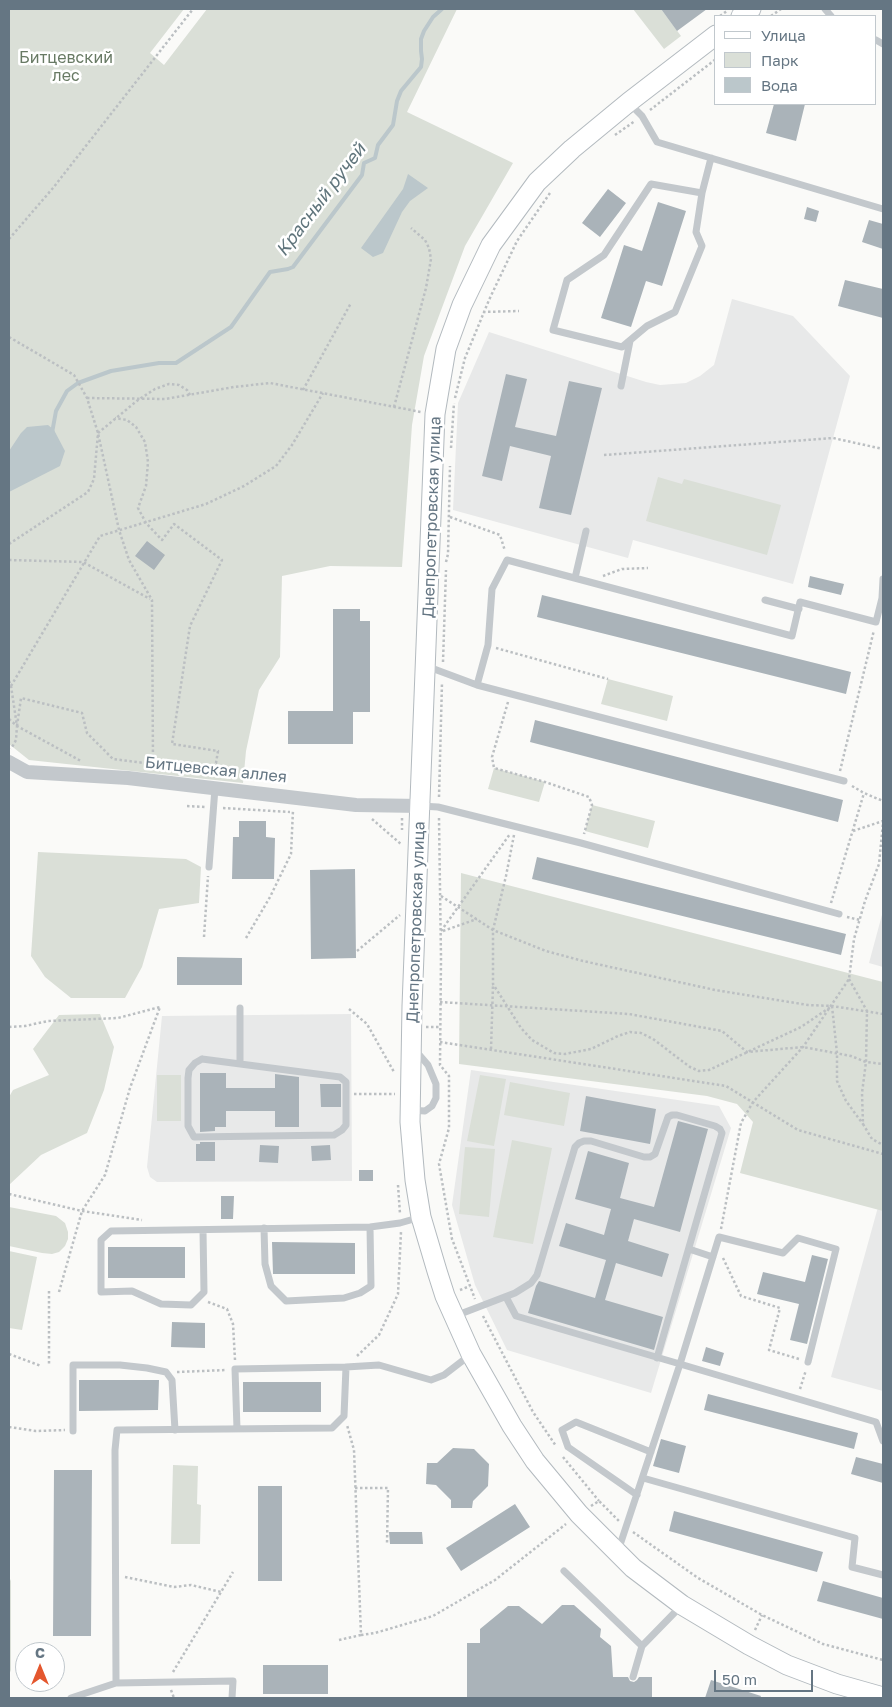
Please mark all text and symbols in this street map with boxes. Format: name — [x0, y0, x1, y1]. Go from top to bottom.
legend — [714, 15, 877, 105]
text: Улица — [761, 26, 806, 44]
park label: Битцевский лес — [19, 48, 113, 86]
text: Парк — [761, 51, 799, 69]
text: Вода — [761, 76, 798, 94]
water label: Красный ручей — [272, 139, 370, 261]
street label: Днепропетровская улица — [419, 416, 445, 618]
street label: Битцевская аллея — [144, 753, 288, 787]
street label: Днепропетровская улица — [403, 821, 429, 1023]
north arrow — [15, 1642, 65, 1692]
text: С — [35, 1644, 45, 1661]
scale bar — [717, 1660, 816, 1692]
text: 50 m — [722, 1670, 757, 1688]

